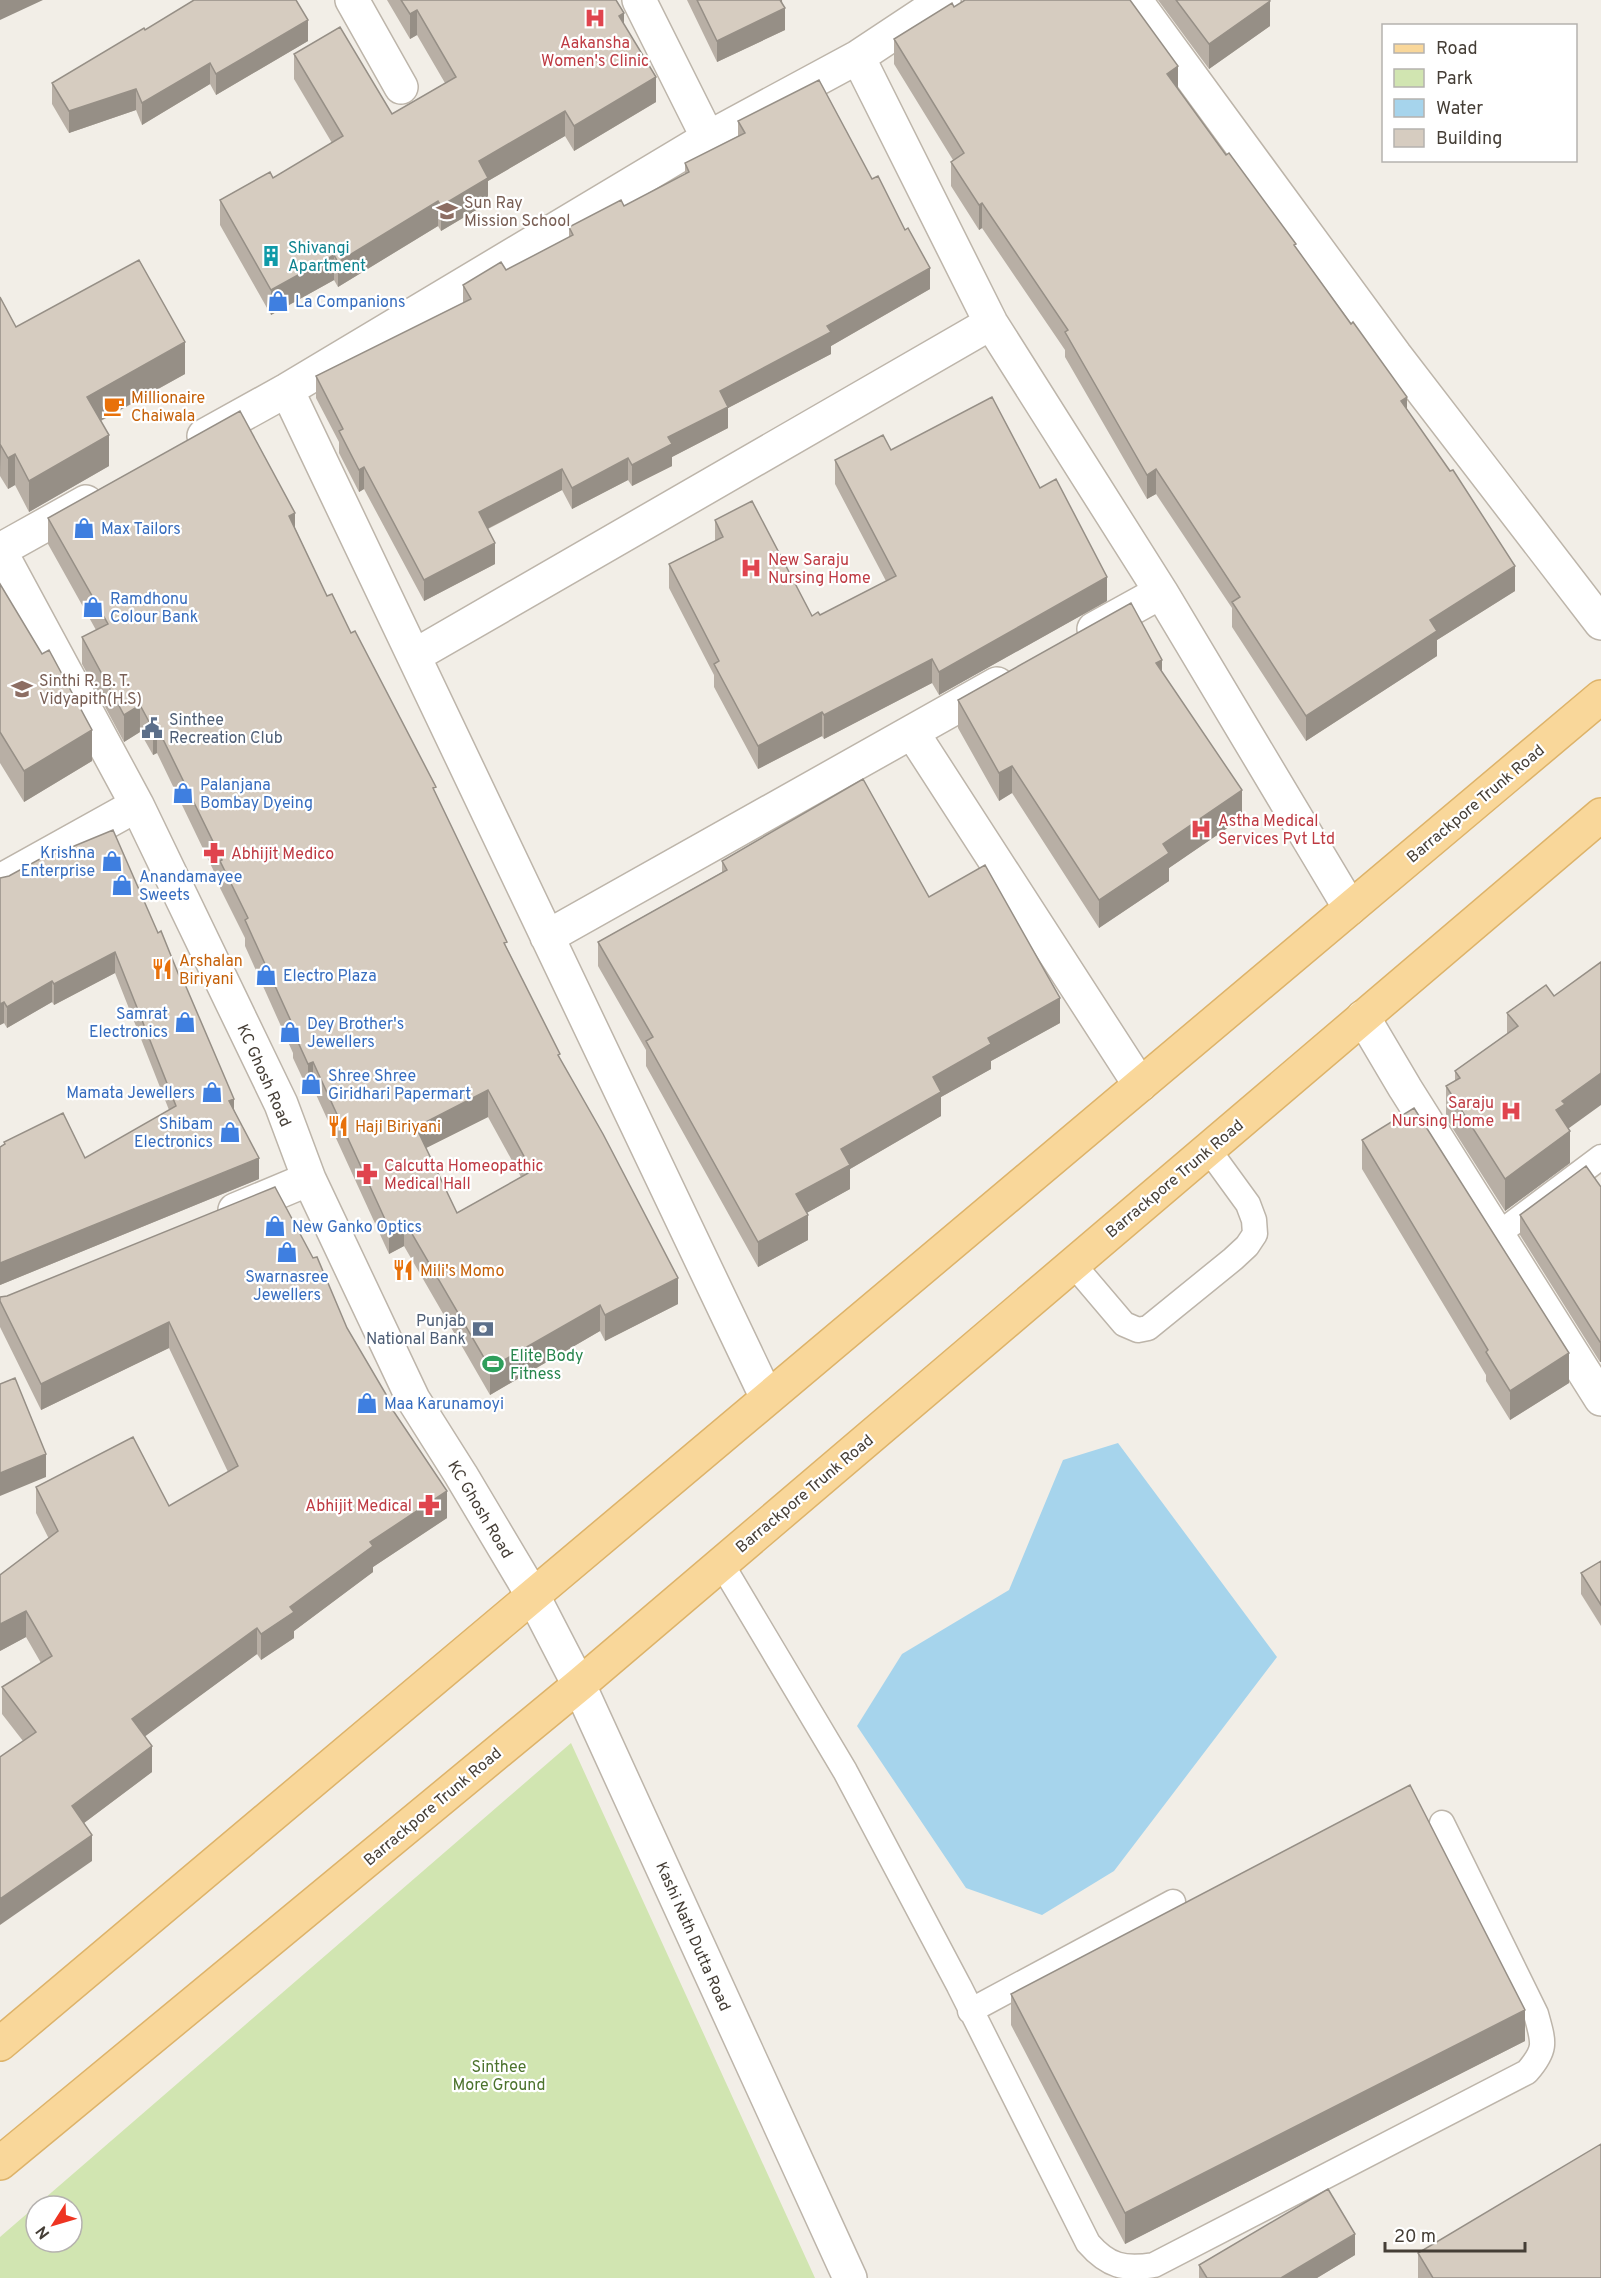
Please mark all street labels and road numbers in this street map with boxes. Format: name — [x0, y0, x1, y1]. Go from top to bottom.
street label: Barrackpore Trunk Road — [1403, 741, 1549, 868]
street label: KC Ghosh Road — [232, 1021, 295, 1130]
street label: Barrackpore Trunk Road — [1102, 1116, 1248, 1243]
street label: Barrackpore Trunk Road — [732, 1431, 878, 1558]
street label: KC Ghosh Road — [442, 1458, 516, 1562]
street label: Barrackpore Trunk Road — [360, 1744, 506, 1871]
street label: Kashi Nath Dutta Road — [650, 1859, 734, 2015]

